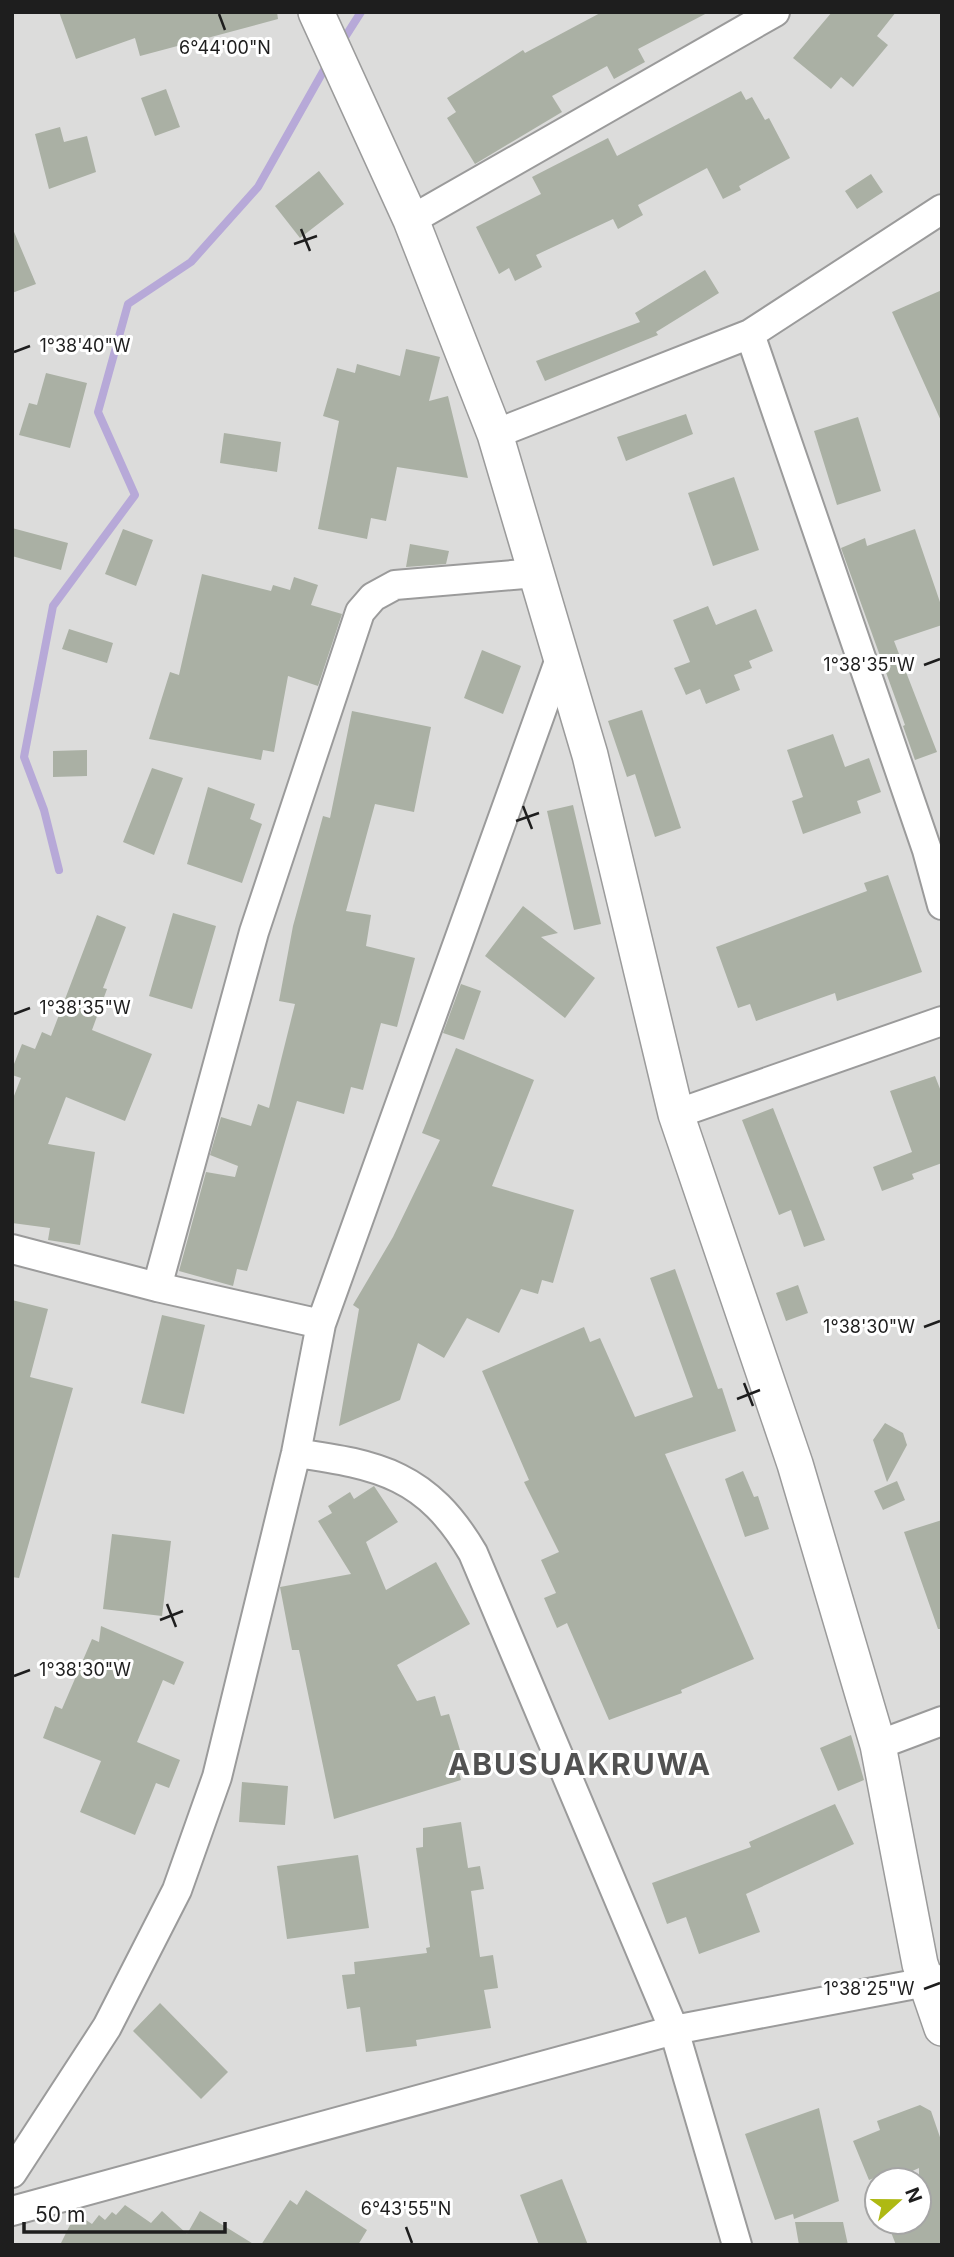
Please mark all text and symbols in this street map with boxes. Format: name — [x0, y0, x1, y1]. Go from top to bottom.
text: 6°44'00"N — [179, 37, 271, 58]
text: 1°38'40"W — [39, 335, 131, 356]
text: 1°38'35"W — [823, 654, 915, 675]
text: 1°38'35"W — [39, 997, 131, 1018]
text: 1°38'30"W — [823, 1316, 915, 1337]
text: 1°38'30"W — [39, 1659, 131, 1680]
district label: ABUSUAKRUWA — [448, 1746, 712, 1782]
text: 1°38'25"W — [823, 1978, 915, 1999]
north arrow — [863, 2166, 933, 2236]
text: N — [900, 2184, 927, 2206]
scale bar — [24, 2190, 226, 2234]
text: 6°43'55"N — [361, 2198, 451, 2219]
text: 50 m — [35, 2202, 85, 2227]

